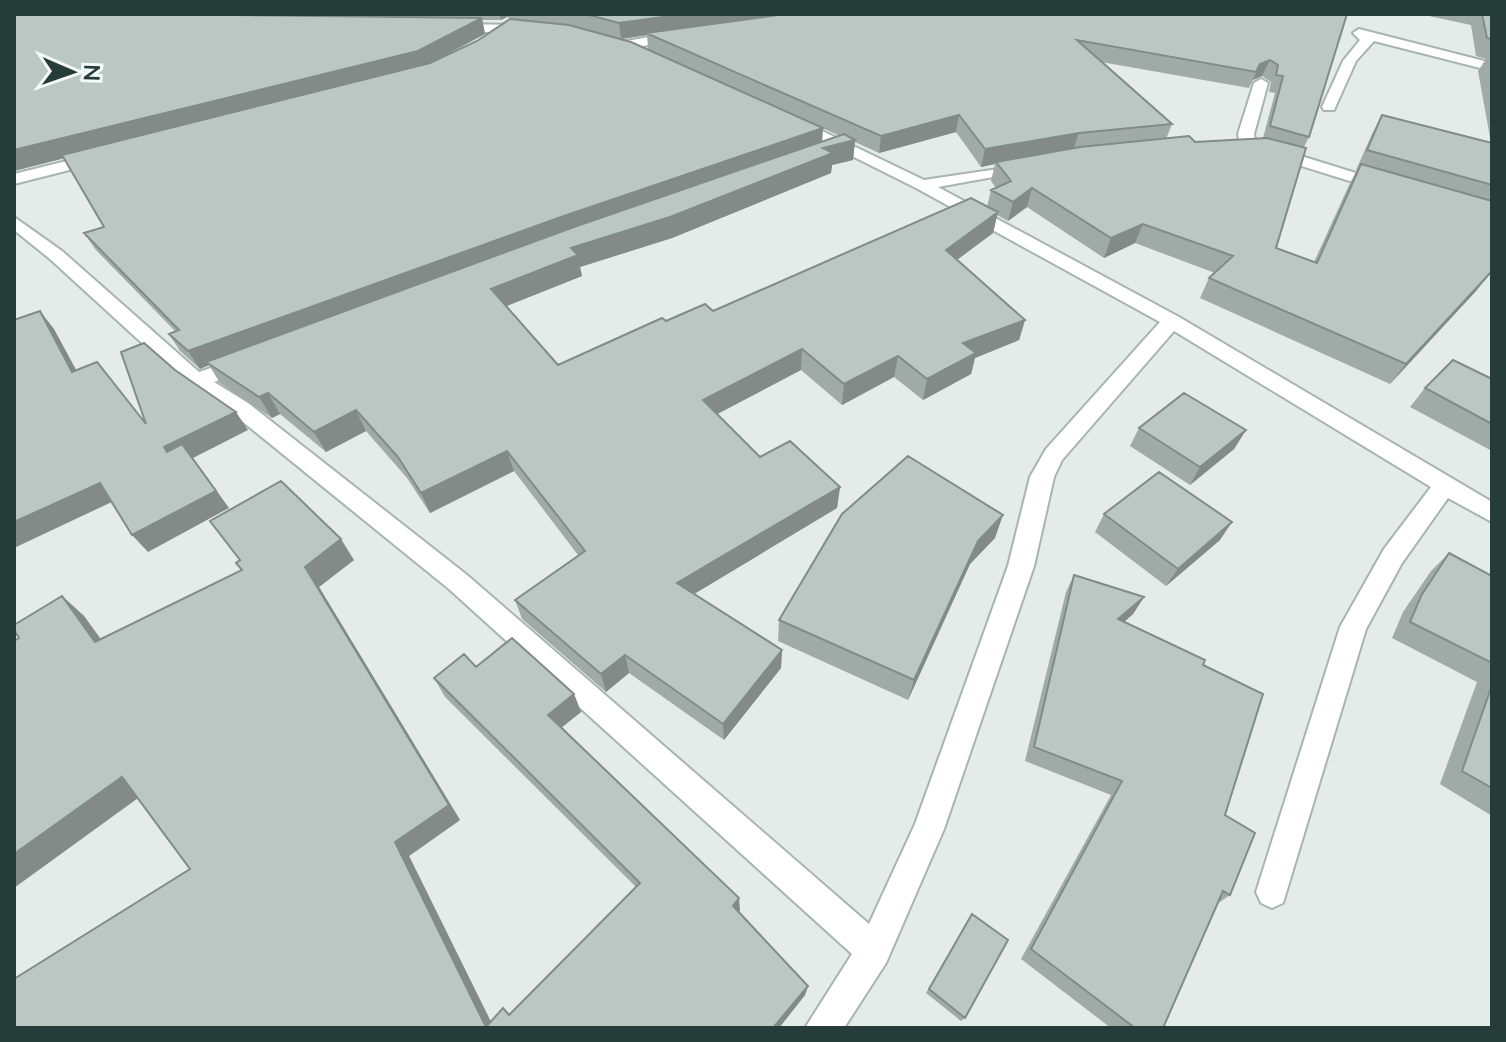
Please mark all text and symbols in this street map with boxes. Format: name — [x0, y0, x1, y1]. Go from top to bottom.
north arrow — [32, 32, 112, 112]
text: N — [79, 64, 106, 82]

